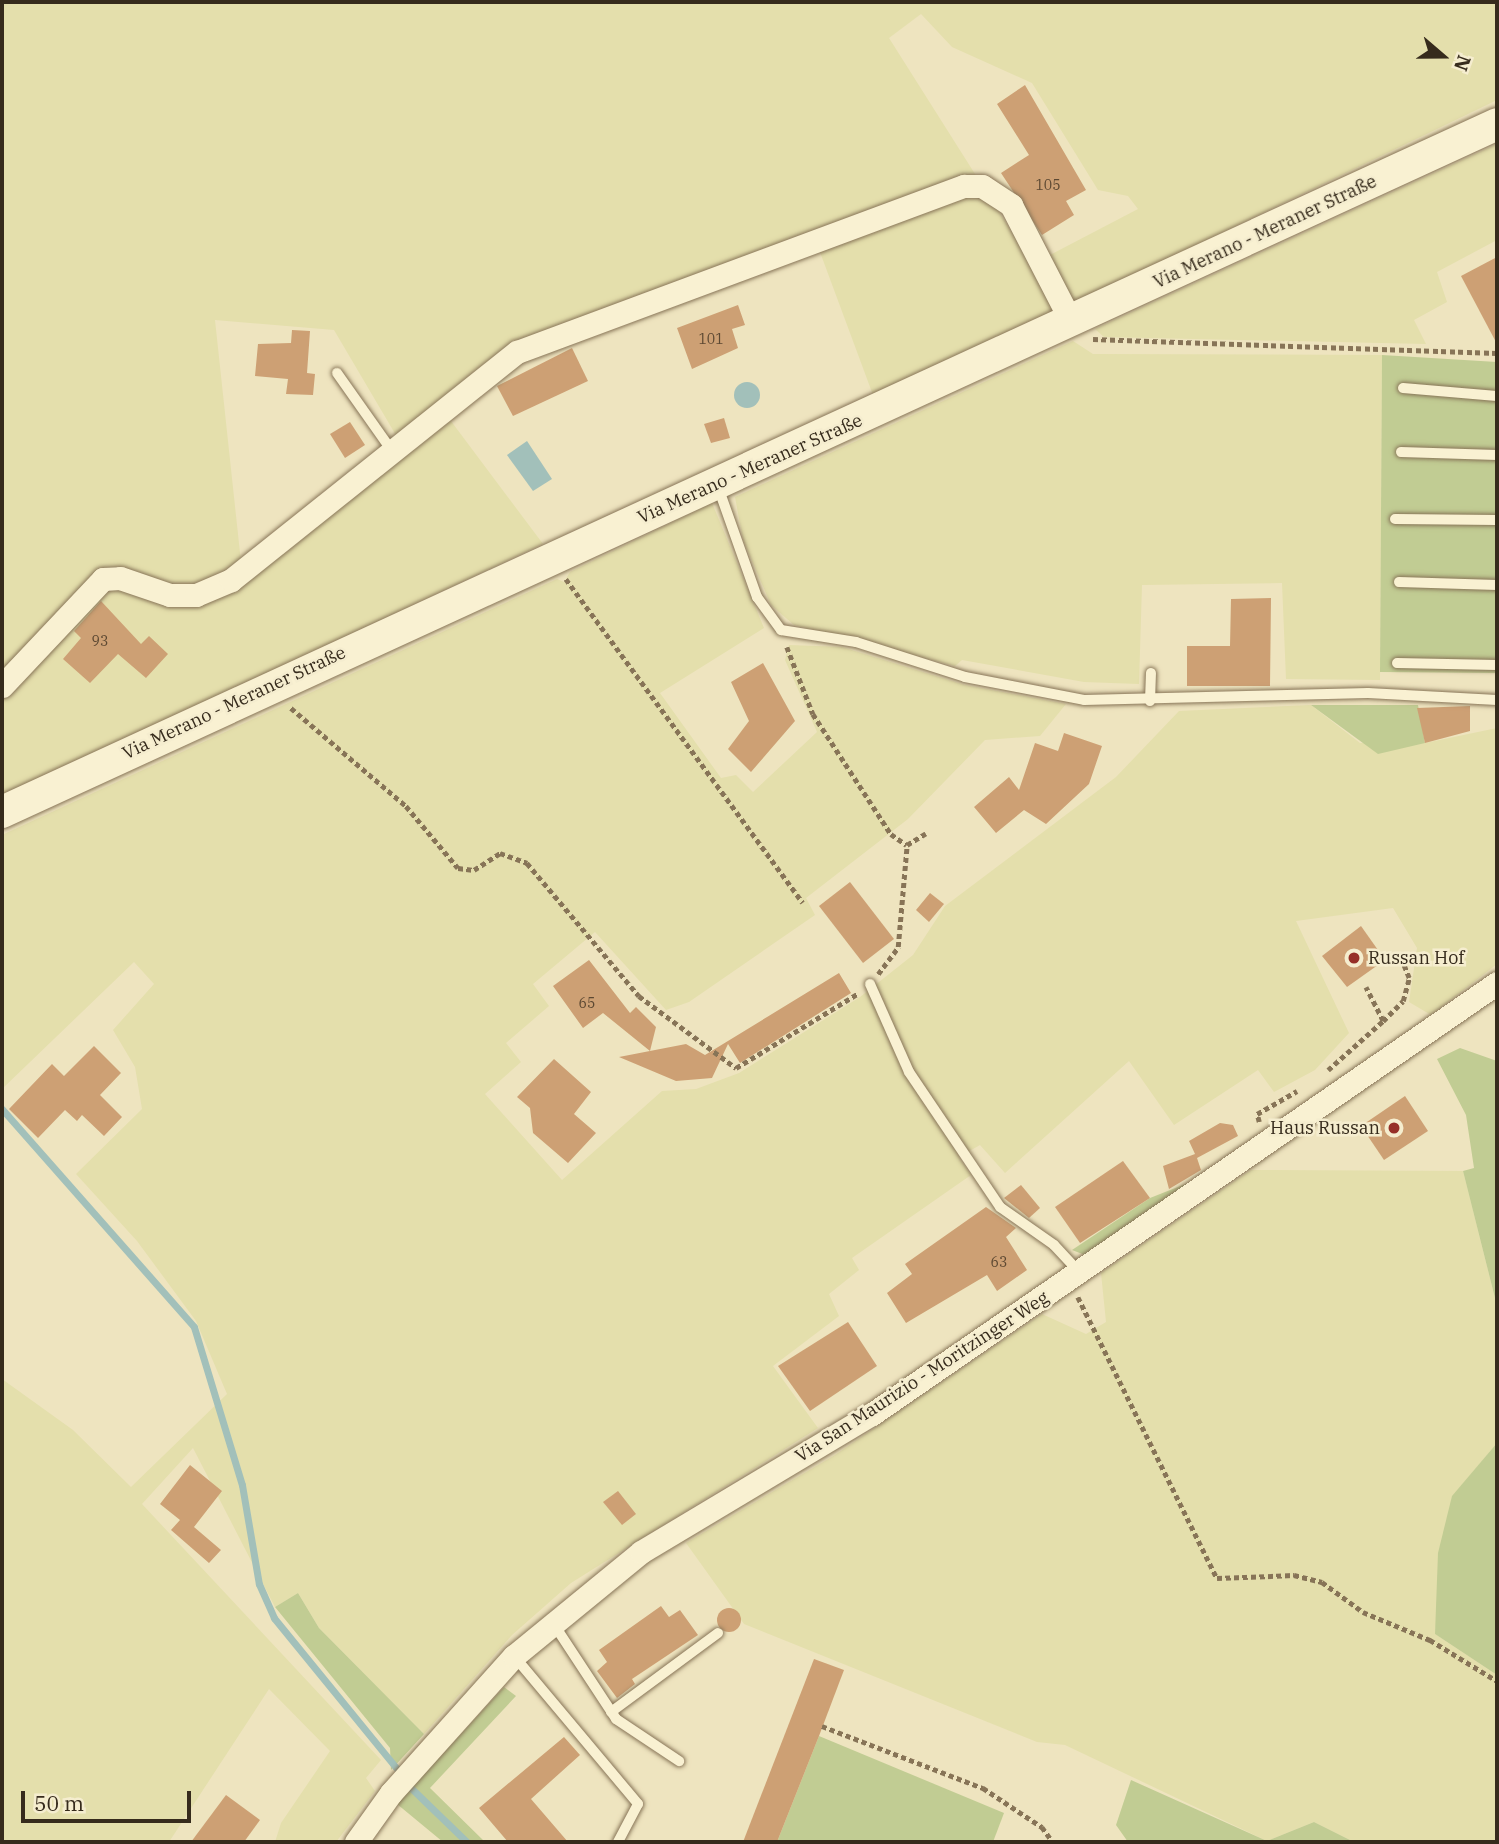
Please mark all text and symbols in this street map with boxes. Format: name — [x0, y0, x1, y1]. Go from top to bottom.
north arrow — [1408, 21, 1478, 91]
text: N — [1449, 52, 1477, 74]
street label: Via Merano - Meraner Straße — [1150, 171, 1380, 293]
house number: 105 — [1035, 177, 1061, 193]
house number: 101 — [698, 331, 724, 347]
street label: Via Merano - Meraner Straße — [634, 410, 866, 528]
house number: 93 — [92, 633, 108, 649]
street label: Via Merano - Meraner Straße — [119, 642, 349, 764]
place label: Russan Hof — [1368, 947, 1464, 969]
marker: Russan Hof — [1346, 950, 1362, 966]
house number: 65 — [579, 995, 595, 1011]
place label: Haus Russan — [1270, 1117, 1380, 1139]
marker: Haus Russan — [1386, 1120, 1402, 1136]
house number: 63 — [991, 1254, 1007, 1270]
street label: Via San Maurizio - Moritzinger Weg — [791, 1287, 1053, 1467]
scale bar — [24, 1778, 194, 1822]
text: 50 m — [34, 1789, 84, 1817]

